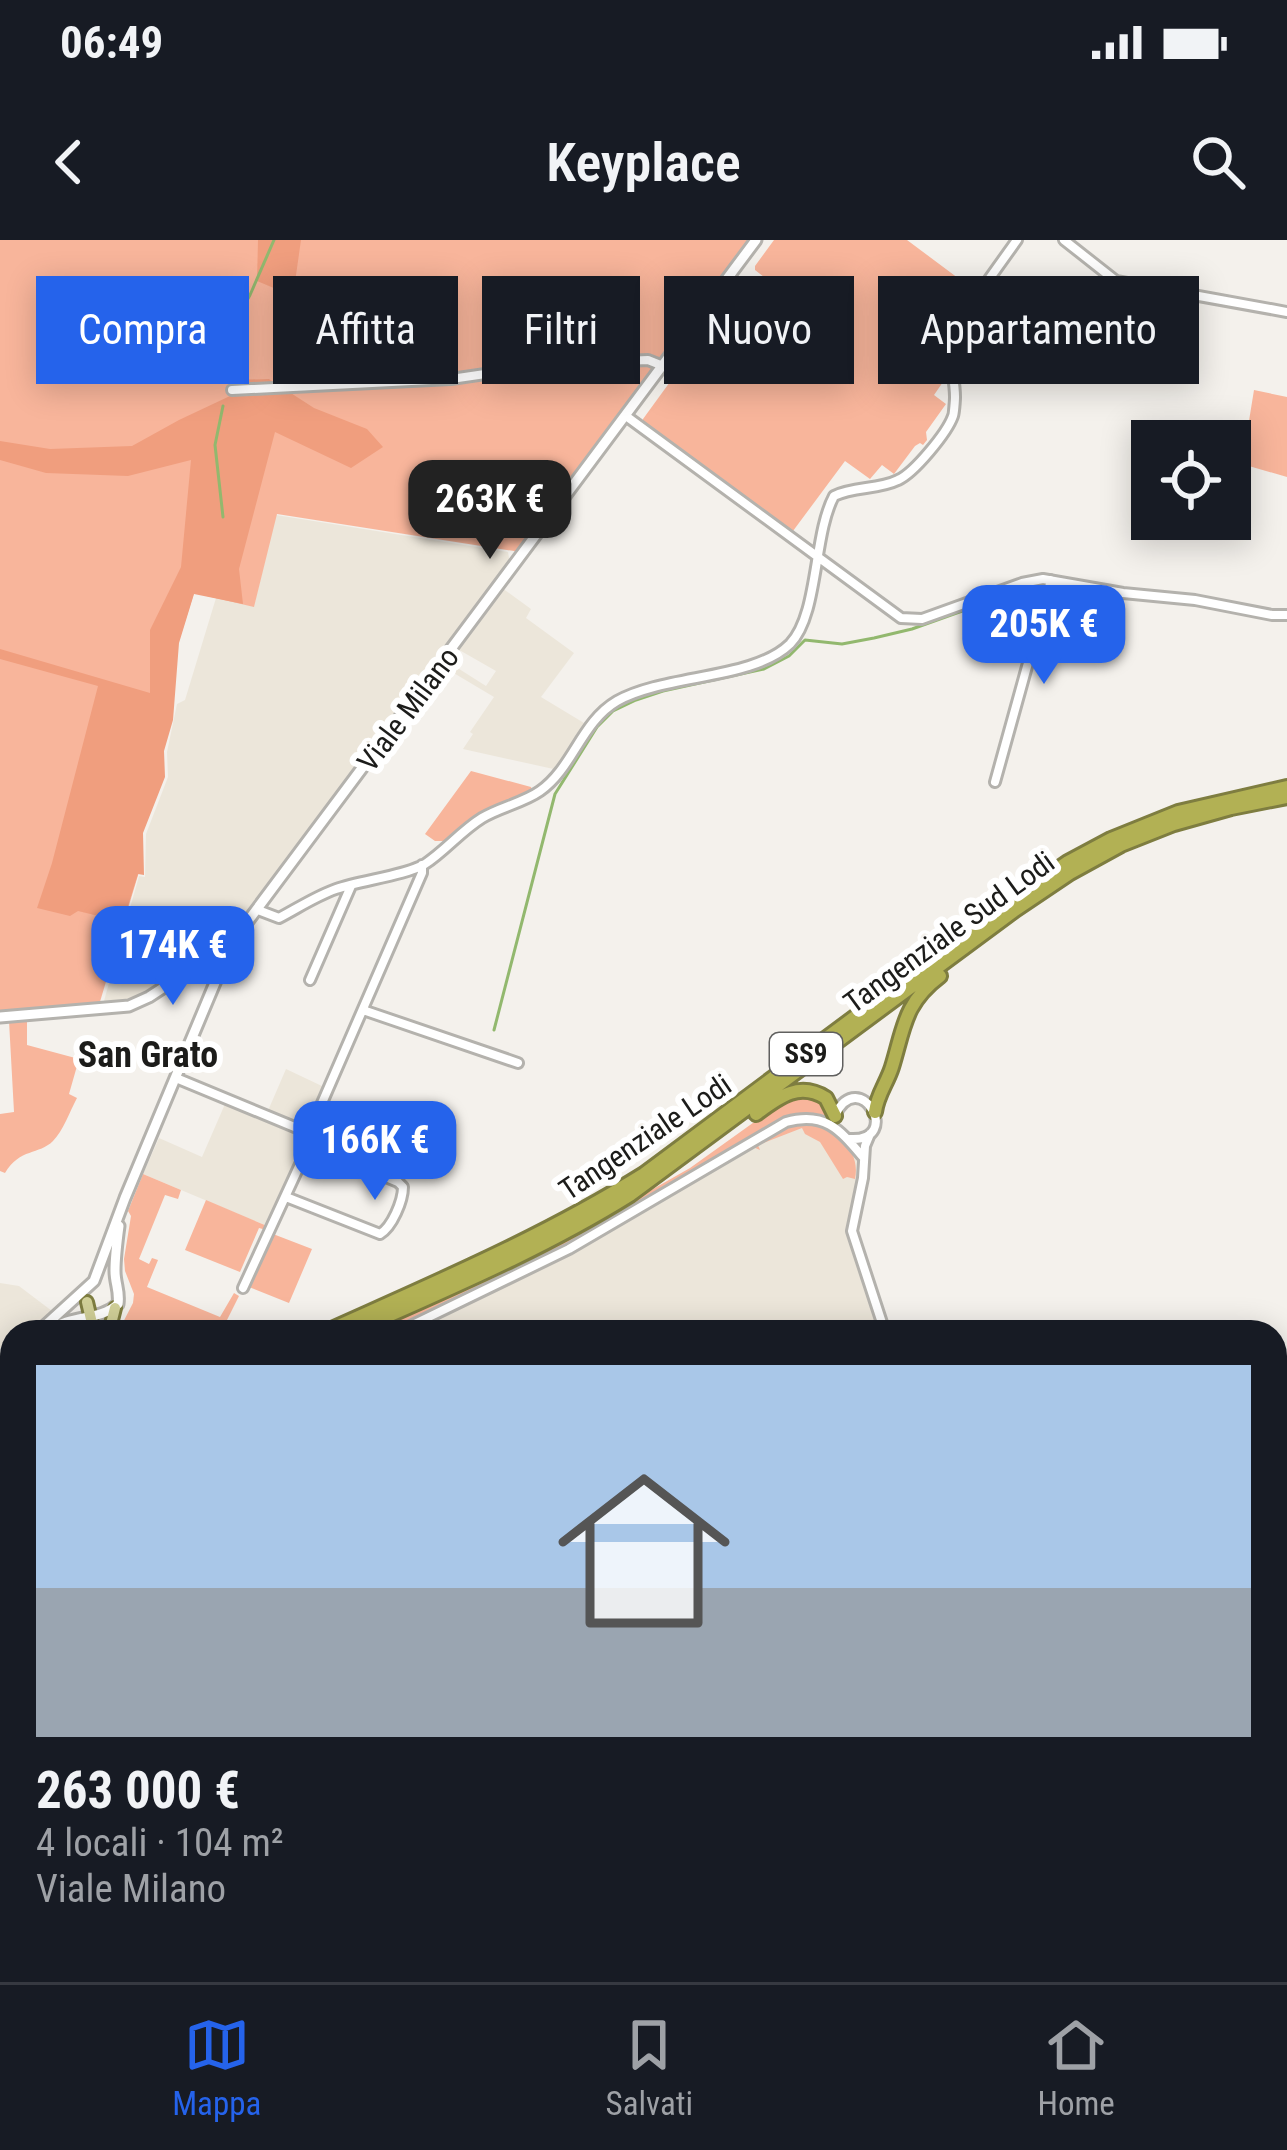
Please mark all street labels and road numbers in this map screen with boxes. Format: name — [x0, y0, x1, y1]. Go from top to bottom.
street label: Viale Milano — [350, 640, 466, 778]
street label: Tangenziale Sud Lodi — [837, 844, 1061, 1020]
road number: SS9 — [770, 1033, 842, 1075]
street label: Tangenziale Lodi — [552, 1067, 738, 1207]

